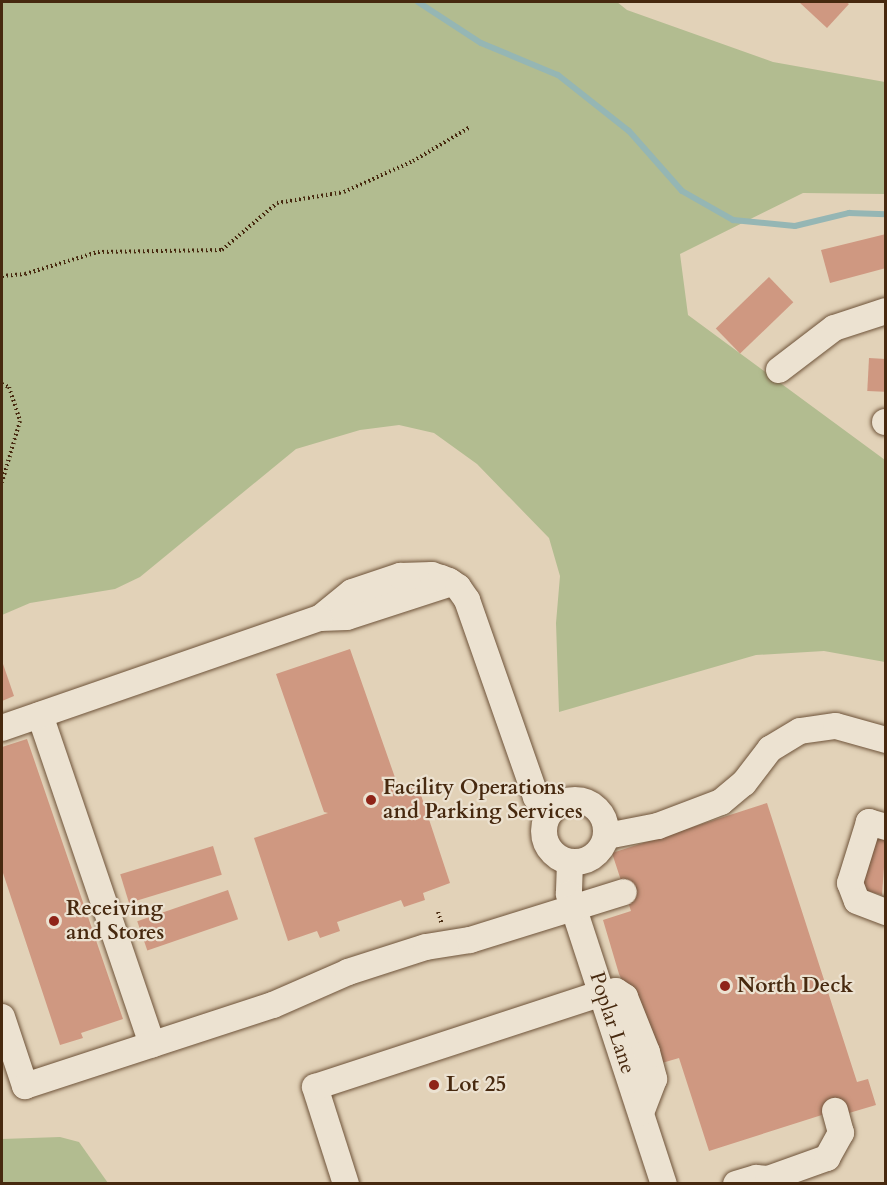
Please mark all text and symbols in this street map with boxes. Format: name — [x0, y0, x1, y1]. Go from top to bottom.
place label: Facility Operations and Parking Services — [383, 775, 583, 825]
marker: Facility Operations and Parking Services — [364, 793, 378, 807]
place label: Receiving and Stores — [66, 896, 164, 946]
marker: Receiving and Stores — [47, 914, 61, 928]
street label: Poplar Lane — [584, 969, 640, 1077]
place label: North Deck — [737, 973, 853, 999]
marker: North Deck — [718, 979, 732, 993]
place label: Lot 25 — [446, 1072, 506, 1098]
marker: Lot 25 — [427, 1078, 441, 1092]

